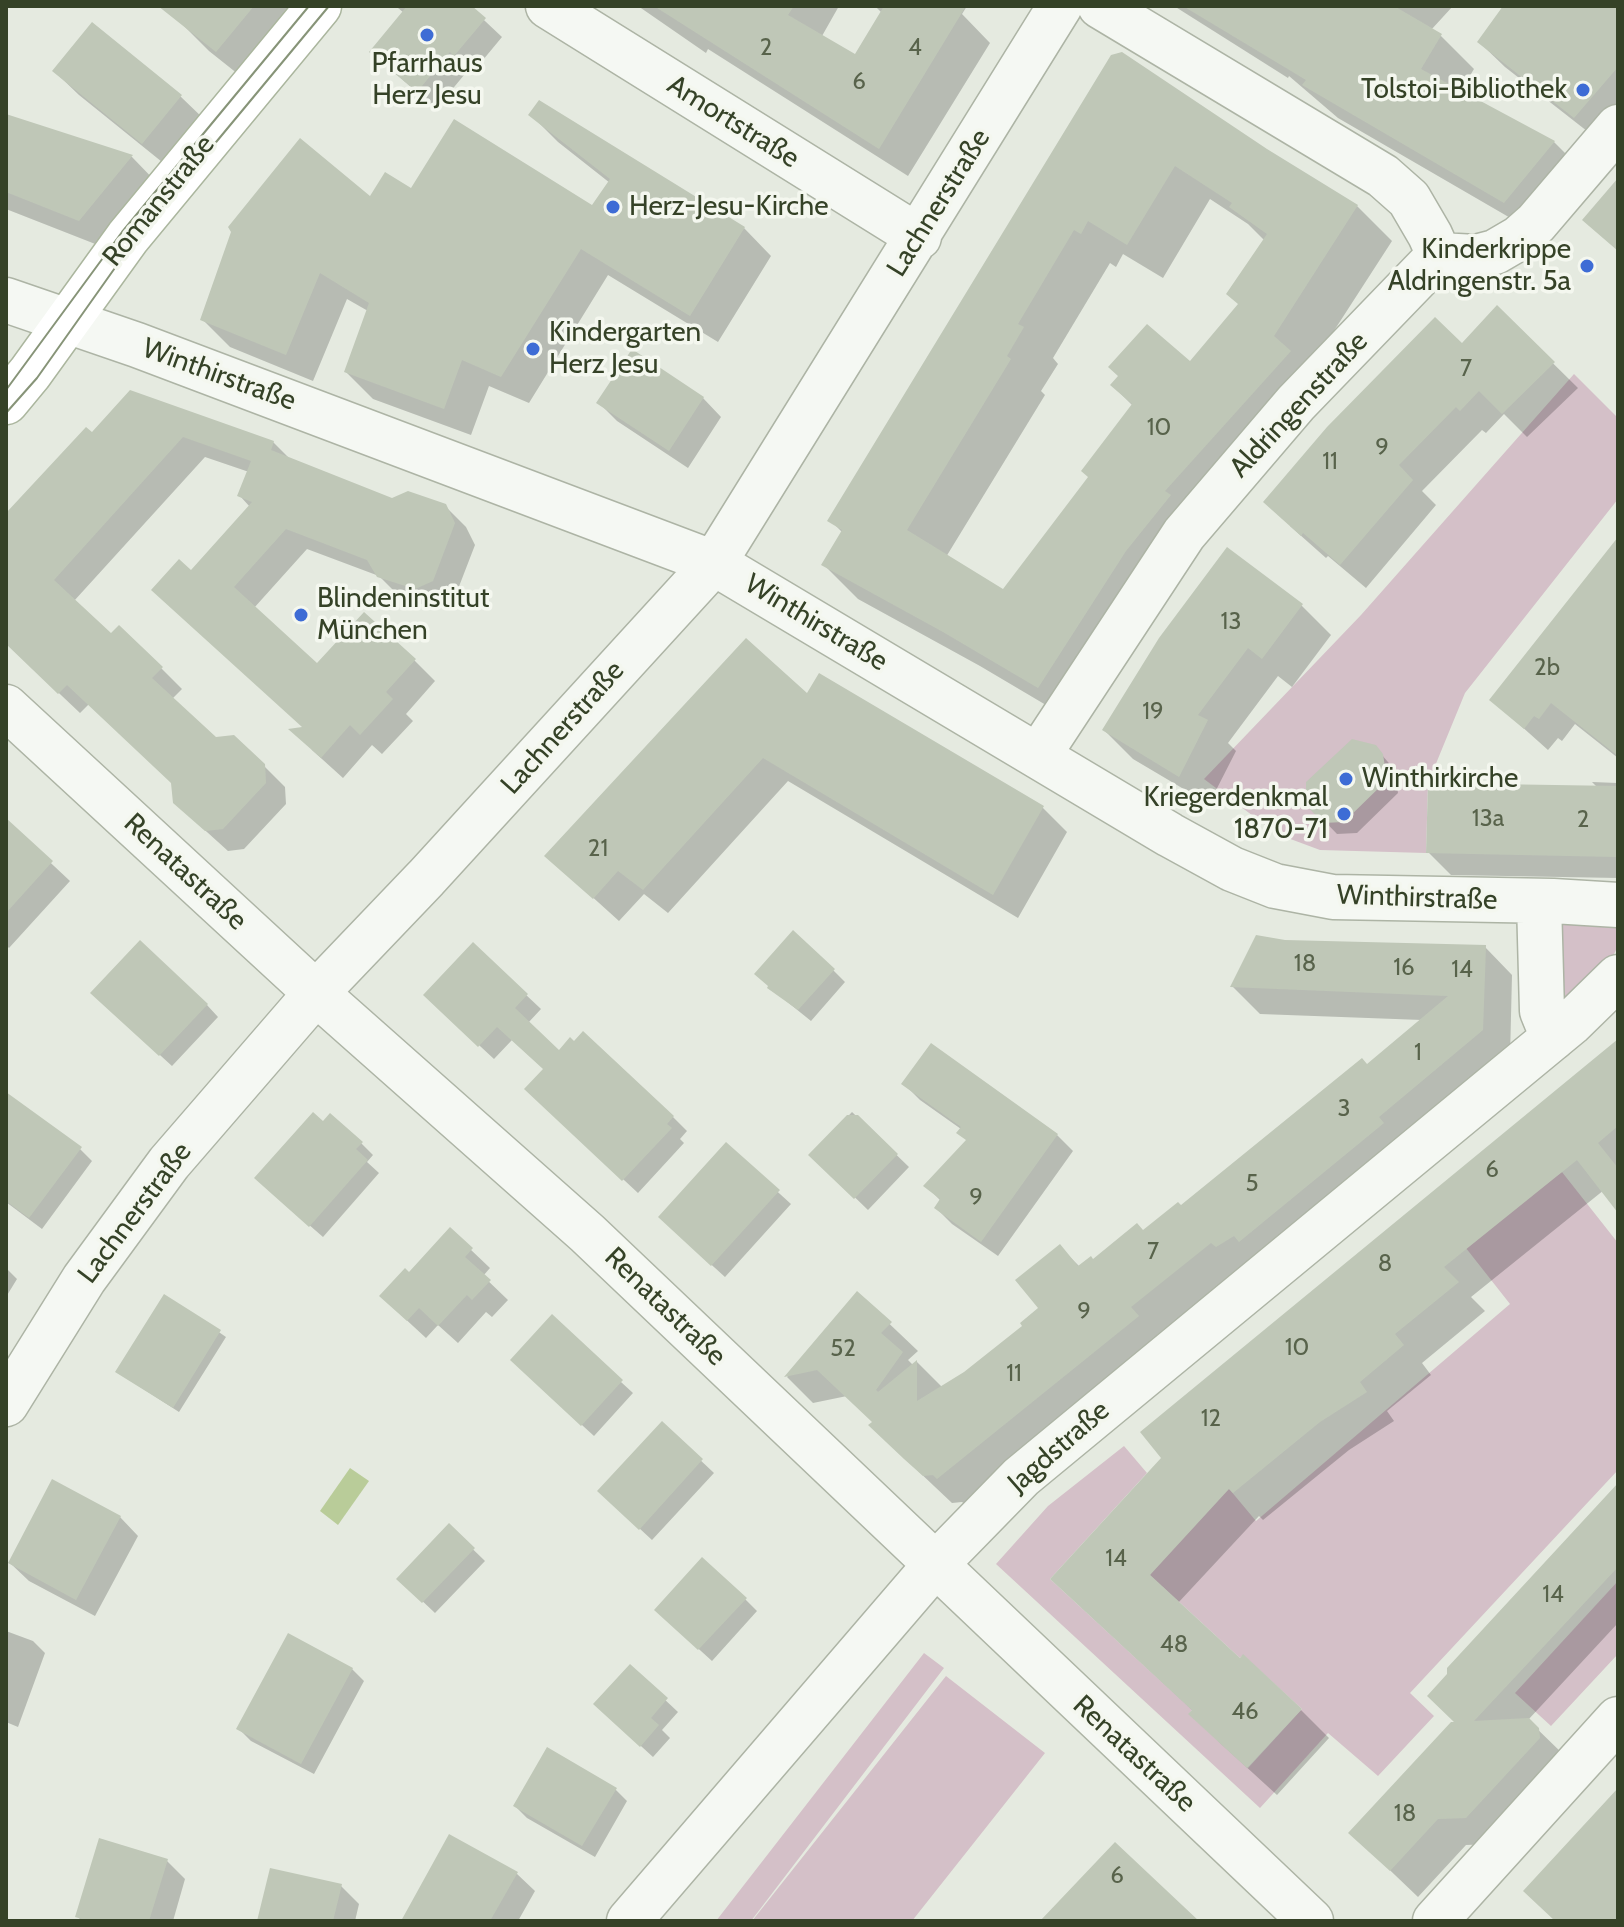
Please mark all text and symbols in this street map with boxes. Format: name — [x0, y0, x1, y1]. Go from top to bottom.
marker: Pfarrhaus Herz Jesu — [418, 26, 436, 44]
house number: 2 — [760, 34, 772, 62]
house number: 4 — [908, 34, 922, 62]
place label: Pfarrhaus Herz Jesu — [371, 47, 483, 113]
street label: Amortstraße — [661, 68, 805, 176]
house number: 6 — [852, 68, 866, 96]
place label: Tolstoi-Bibliothek — [1361, 73, 1567, 107]
marker: Tolstoi-Bibliothek — [1574, 81, 1592, 99]
street label: Lachnerstraße — [880, 123, 998, 283]
street label: Romanstraße — [96, 129, 222, 273]
place label: Herz-Jesu-Kirche — [629, 190, 829, 224]
marker: Herz-Jesu-Kirche — [604, 198, 622, 216]
place label: Kinderkrippe Aldringenstr. 5a — [1388, 233, 1571, 299]
marker: Kinderkrippe Aldringenstr. 5a — [1578, 257, 1596, 275]
place label: Kindergarten Herz Jesu — [549, 316, 701, 382]
street label: Aldringenstraße — [1223, 325, 1375, 485]
street label: Winthirstraße — [138, 332, 300, 418]
marker: Kindergarten Herz Jesu — [524, 340, 542, 358]
house number: 7 — [1460, 355, 1472, 383]
house number: 10 — [1147, 414, 1171, 442]
house number: 9 — [1375, 434, 1389, 462]
house number: 11 — [1322, 448, 1338, 476]
street label: Winthirstraße — [739, 567, 893, 679]
place label: Blindeninstitut München — [317, 582, 489, 648]
marker: Blindeninstitut München — [292, 606, 310, 624]
house number: 13 — [1221, 608, 1241, 636]
street label: Lachnerstraße — [494, 654, 632, 802]
house number: 2b — [1534, 654, 1560, 682]
house number: 19 — [1142, 698, 1164, 726]
place label: Winthirkirche — [1362, 762, 1518, 796]
marker: Winthirkirche — [1337, 770, 1355, 788]
place label: Kriegerdenkmal 1870-71 — [1144, 781, 1328, 847]
marker: Kriegerdenkmal 1870-71 — [1335, 805, 1353, 823]
house number: 13a — [1472, 805, 1504, 833]
house number: 2 — [1577, 806, 1589, 834]
street label: Renatastraße — [117, 807, 253, 937]
house number: 21 — [588, 835, 608, 863]
street label: Winthirstraße — [1336, 878, 1498, 918]
house number: 18 — [1294, 950, 1316, 978]
house number: 16 — [1393, 954, 1415, 982]
house number: 14 — [1451, 956, 1473, 984]
house number: 1 — [1414, 1039, 1422, 1067]
house number: 3 — [1338, 1095, 1350, 1123]
street label: Lachnerstraße — [71, 1136, 199, 1290]
house number: 6 — [1485, 1156, 1499, 1184]
house number: 5 — [1246, 1170, 1258, 1198]
house number: 9 — [969, 1184, 983, 1212]
house number: 7 — [1147, 1238, 1159, 1266]
street label: Renatastraße — [597, 1241, 733, 1373]
house number: 8 — [1378, 1250, 1392, 1278]
house number: 9 — [1077, 1298, 1091, 1326]
house number: 10 — [1285, 1334, 1309, 1362]
house number: 52 — [830, 1335, 856, 1363]
house number: 11 — [1006, 1360, 1022, 1388]
street label: Jagdstraße — [1001, 1394, 1117, 1500]
house number: 12 — [1201, 1405, 1221, 1433]
house number: 14 — [1105, 1545, 1127, 1573]
house number: 14 — [1542, 1581, 1564, 1609]
house number: 48 — [1160, 1631, 1188, 1659]
street label: Renatastraße — [1066, 1689, 1202, 1819]
house number: 46 — [1231, 1698, 1259, 1726]
house number: 18 — [1394, 1800, 1416, 1828]
house number: 6 — [1110, 1862, 1124, 1890]

